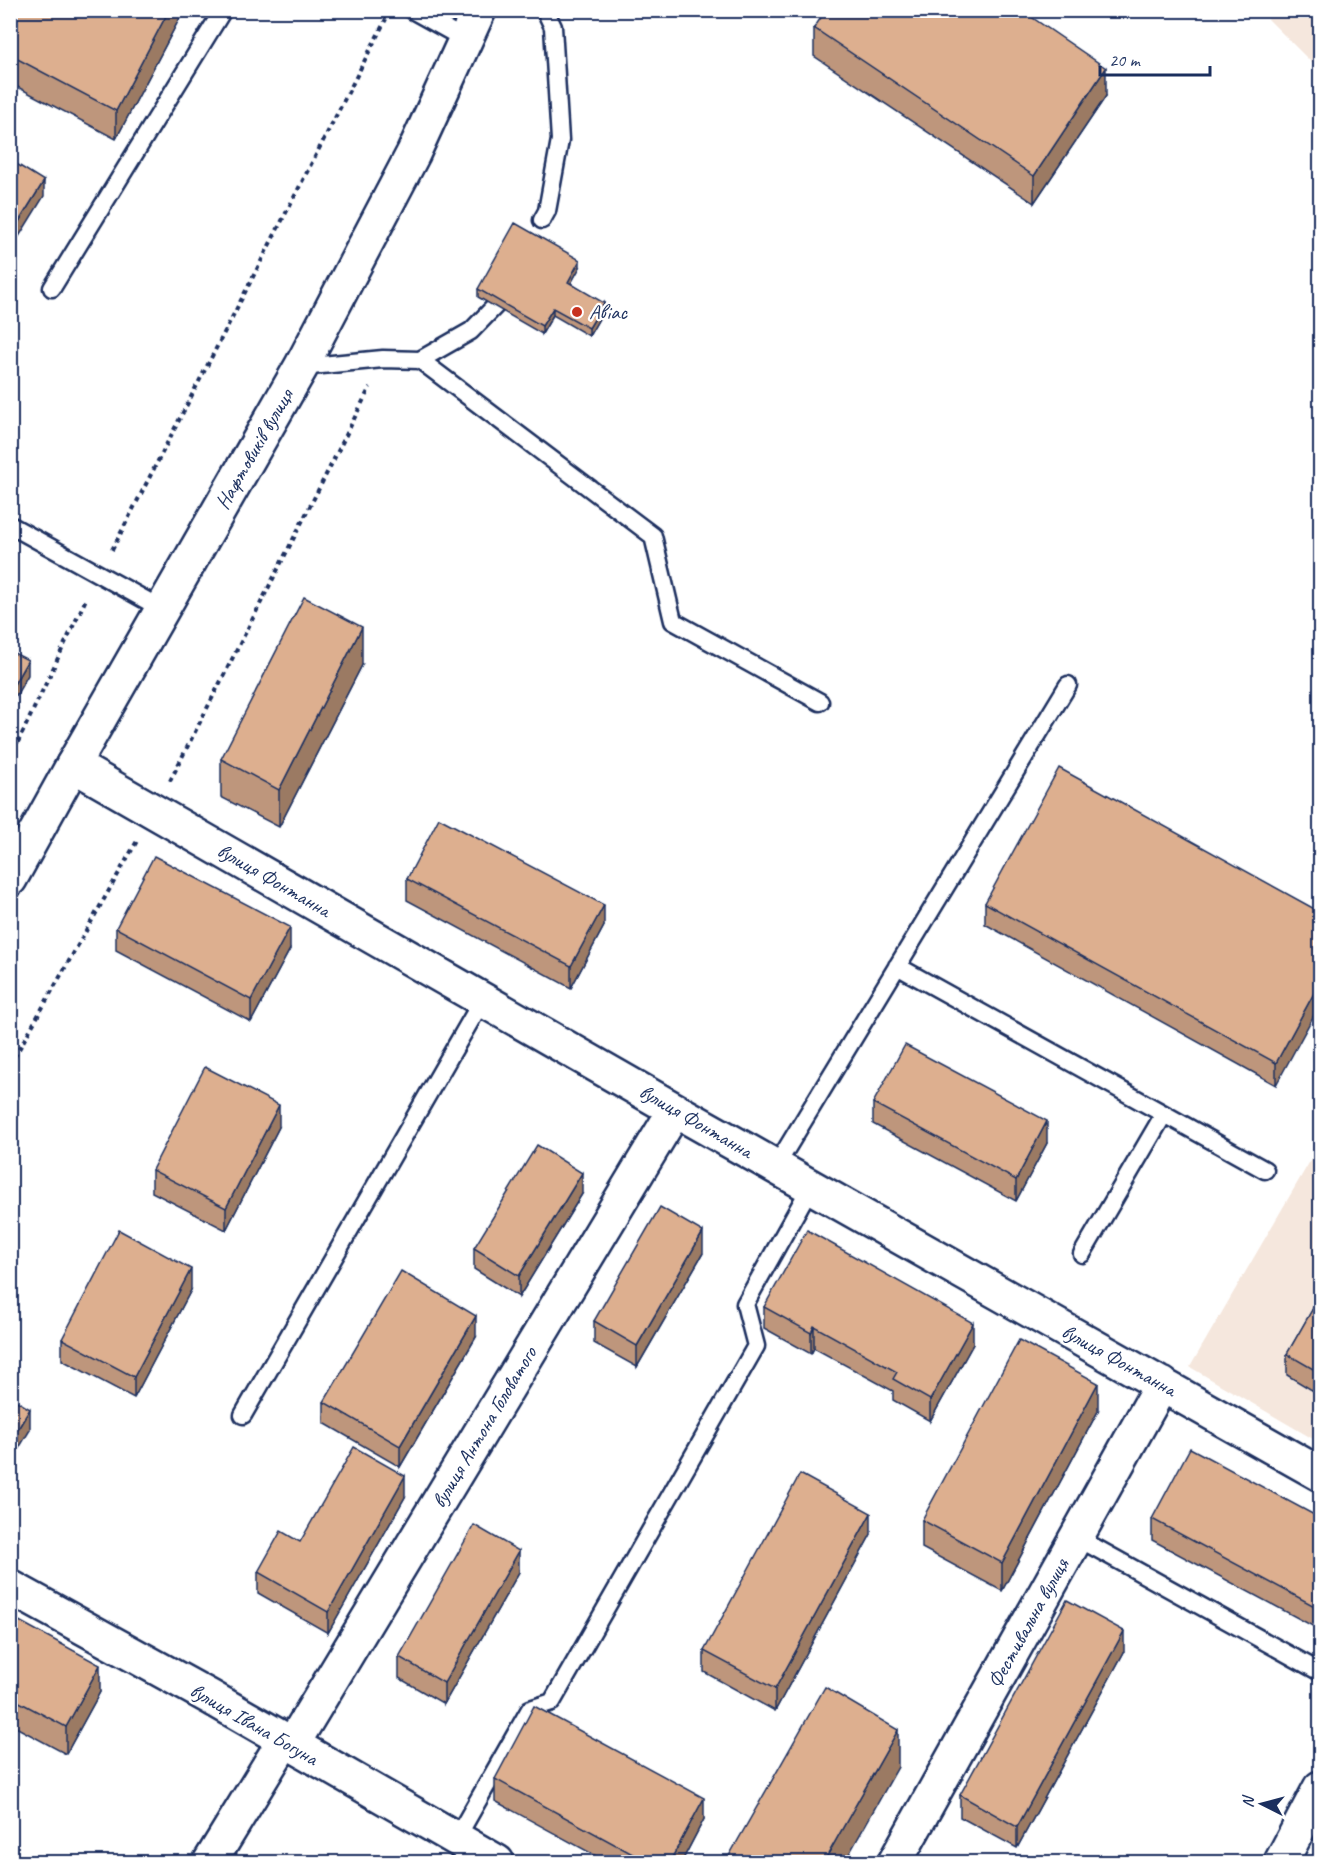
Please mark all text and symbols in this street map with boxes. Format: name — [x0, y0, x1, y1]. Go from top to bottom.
scale bar — [1100, 39, 1210, 77]
text: 20 m — [1109, 49, 1142, 71]
place label: Авіас — [589, 299, 628, 325]
marker: Авіас — [570, 305, 584, 319]
street label: Нафтовиків вулиця — [209, 383, 300, 514]
street label: вулиця Фонтанна — [213, 837, 337, 924]
street label: вулиця Фонтанна — [635, 1078, 759, 1165]
street label: вулиця Фонтанна — [1057, 1318, 1183, 1403]
street label: вулиця Антона Головатого — [426, 1340, 543, 1512]
street label: Фестивальна вулиця — [982, 1552, 1075, 1692]
street label: вулиця Івана Богуна — [185, 1677, 324, 1772]
north arrow — [1232, 1774, 1292, 1834]
text: N — [1238, 1793, 1259, 1809]

